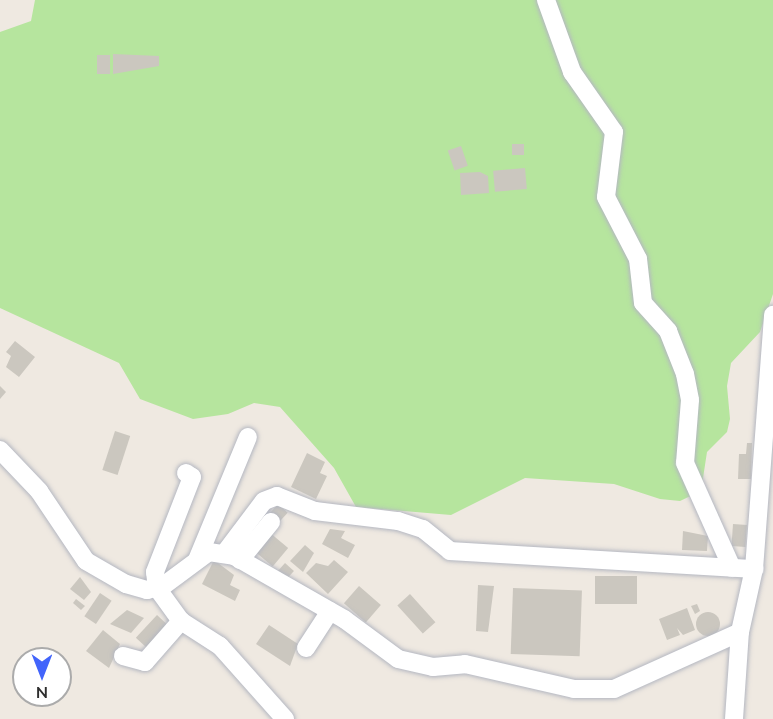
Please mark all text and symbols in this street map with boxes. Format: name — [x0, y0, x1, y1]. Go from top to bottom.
north arrow — [12, 647, 72, 707]
text: N — [36, 683, 48, 703]

